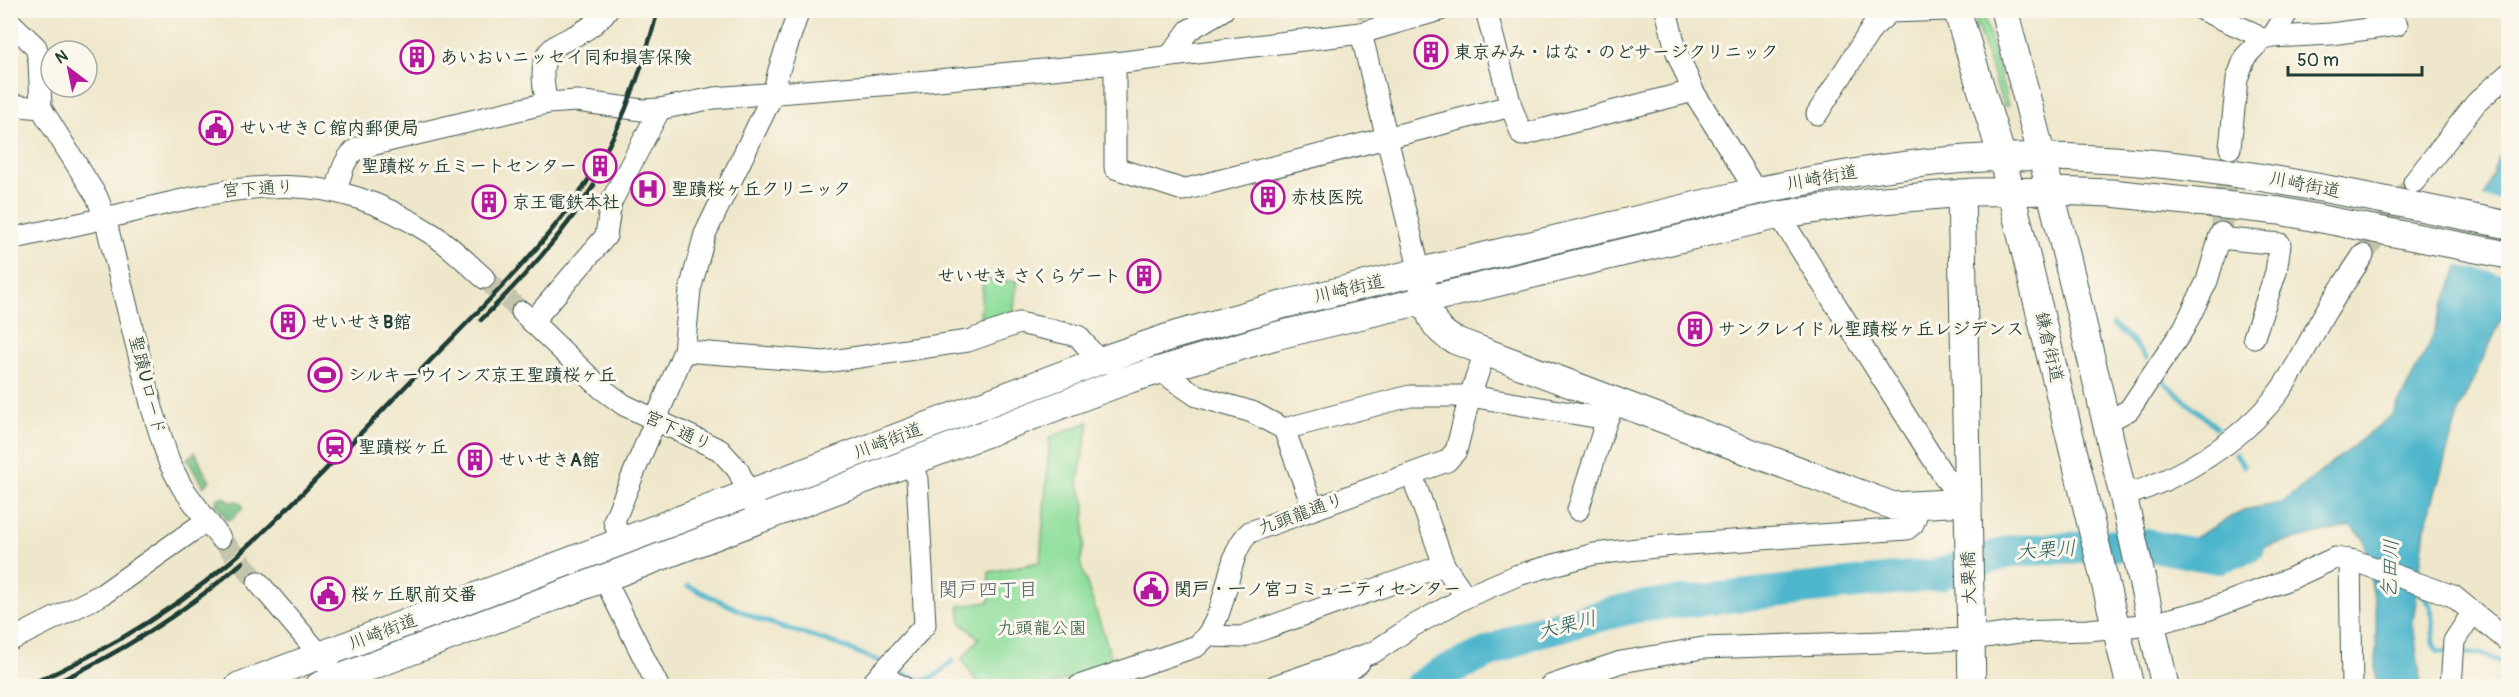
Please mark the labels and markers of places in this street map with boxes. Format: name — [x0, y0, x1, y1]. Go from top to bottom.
building icon: 東京みみ・はな・のどサージクリニック — [1413, 34, 1449, 70]
building icon: あいおいニッセイ同和損害保険 — [399, 39, 435, 75]
place label: 東京みみ・はな・のどサージクリニック — [1454, 41, 1778, 64]
place label: あいおいニッセイ同和損害保険 — [440, 46, 692, 69]
public building icon: せいせきＣ館内郵便局 — [198, 110, 234, 146]
place label: せいせきＣ館内郵便局 — [239, 117, 419, 140]
building icon: 聖蹟桜ヶ丘ミートセンター — [582, 148, 618, 184]
place label: 聖蹟桜ヶ丘ミートセンター — [361, 155, 577, 178]
hospital icon: 聖蹟桜ヶ丘クリニック — [630, 171, 666, 207]
place label: 聖蹟桜ヶ丘クリニック — [671, 178, 851, 201]
building icon: 赤枝医院 — [1250, 179, 1286, 215]
building icon: 京王電鉄本社 — [471, 184, 507, 220]
place label: 赤枝医院 — [1291, 186, 1363, 209]
place label: 京王電鉄本社 — [512, 191, 620, 214]
building icon: せいせき さくらゲート — [1126, 258, 1162, 294]
place label: せいせき さくらゲート — [937, 265, 1121, 288]
building icon: せいせきB館 — [270, 304, 306, 340]
place label: せいせきB館 — [311, 311, 411, 334]
building icon: サンクレイドル聖蹟桜ヶ丘レジデンス — [1677, 311, 1713, 347]
place label: サンクレイドル聖蹟桜ヶ丘レジデンス — [1718, 318, 2024, 341]
sports icon: シルキーウインズ京王聖蹟桜ヶ丘 — [307, 357, 343, 393]
place label: シルキーウインズ京王聖蹟桜ヶ丘 — [348, 364, 617, 387]
station icon: 聖蹟桜ヶ丘 — [317, 429, 353, 465]
place label: 聖蹟桜ヶ丘 — [358, 436, 448, 459]
building icon: せいせきA館 — [457, 442, 493, 478]
place label: せいせきA館 — [498, 449, 600, 472]
public building icon: 関戸・一ノ宮コミュニティセンター — [1133, 571, 1169, 607]
public building icon: 桜ヶ丘駅前交番 — [310, 576, 346, 612]
place label: 関戸・一ノ宮コミュニティセンター — [1174, 578, 1461, 601]
place label: 桜ヶ丘駅前交番 — [351, 583, 477, 606]

